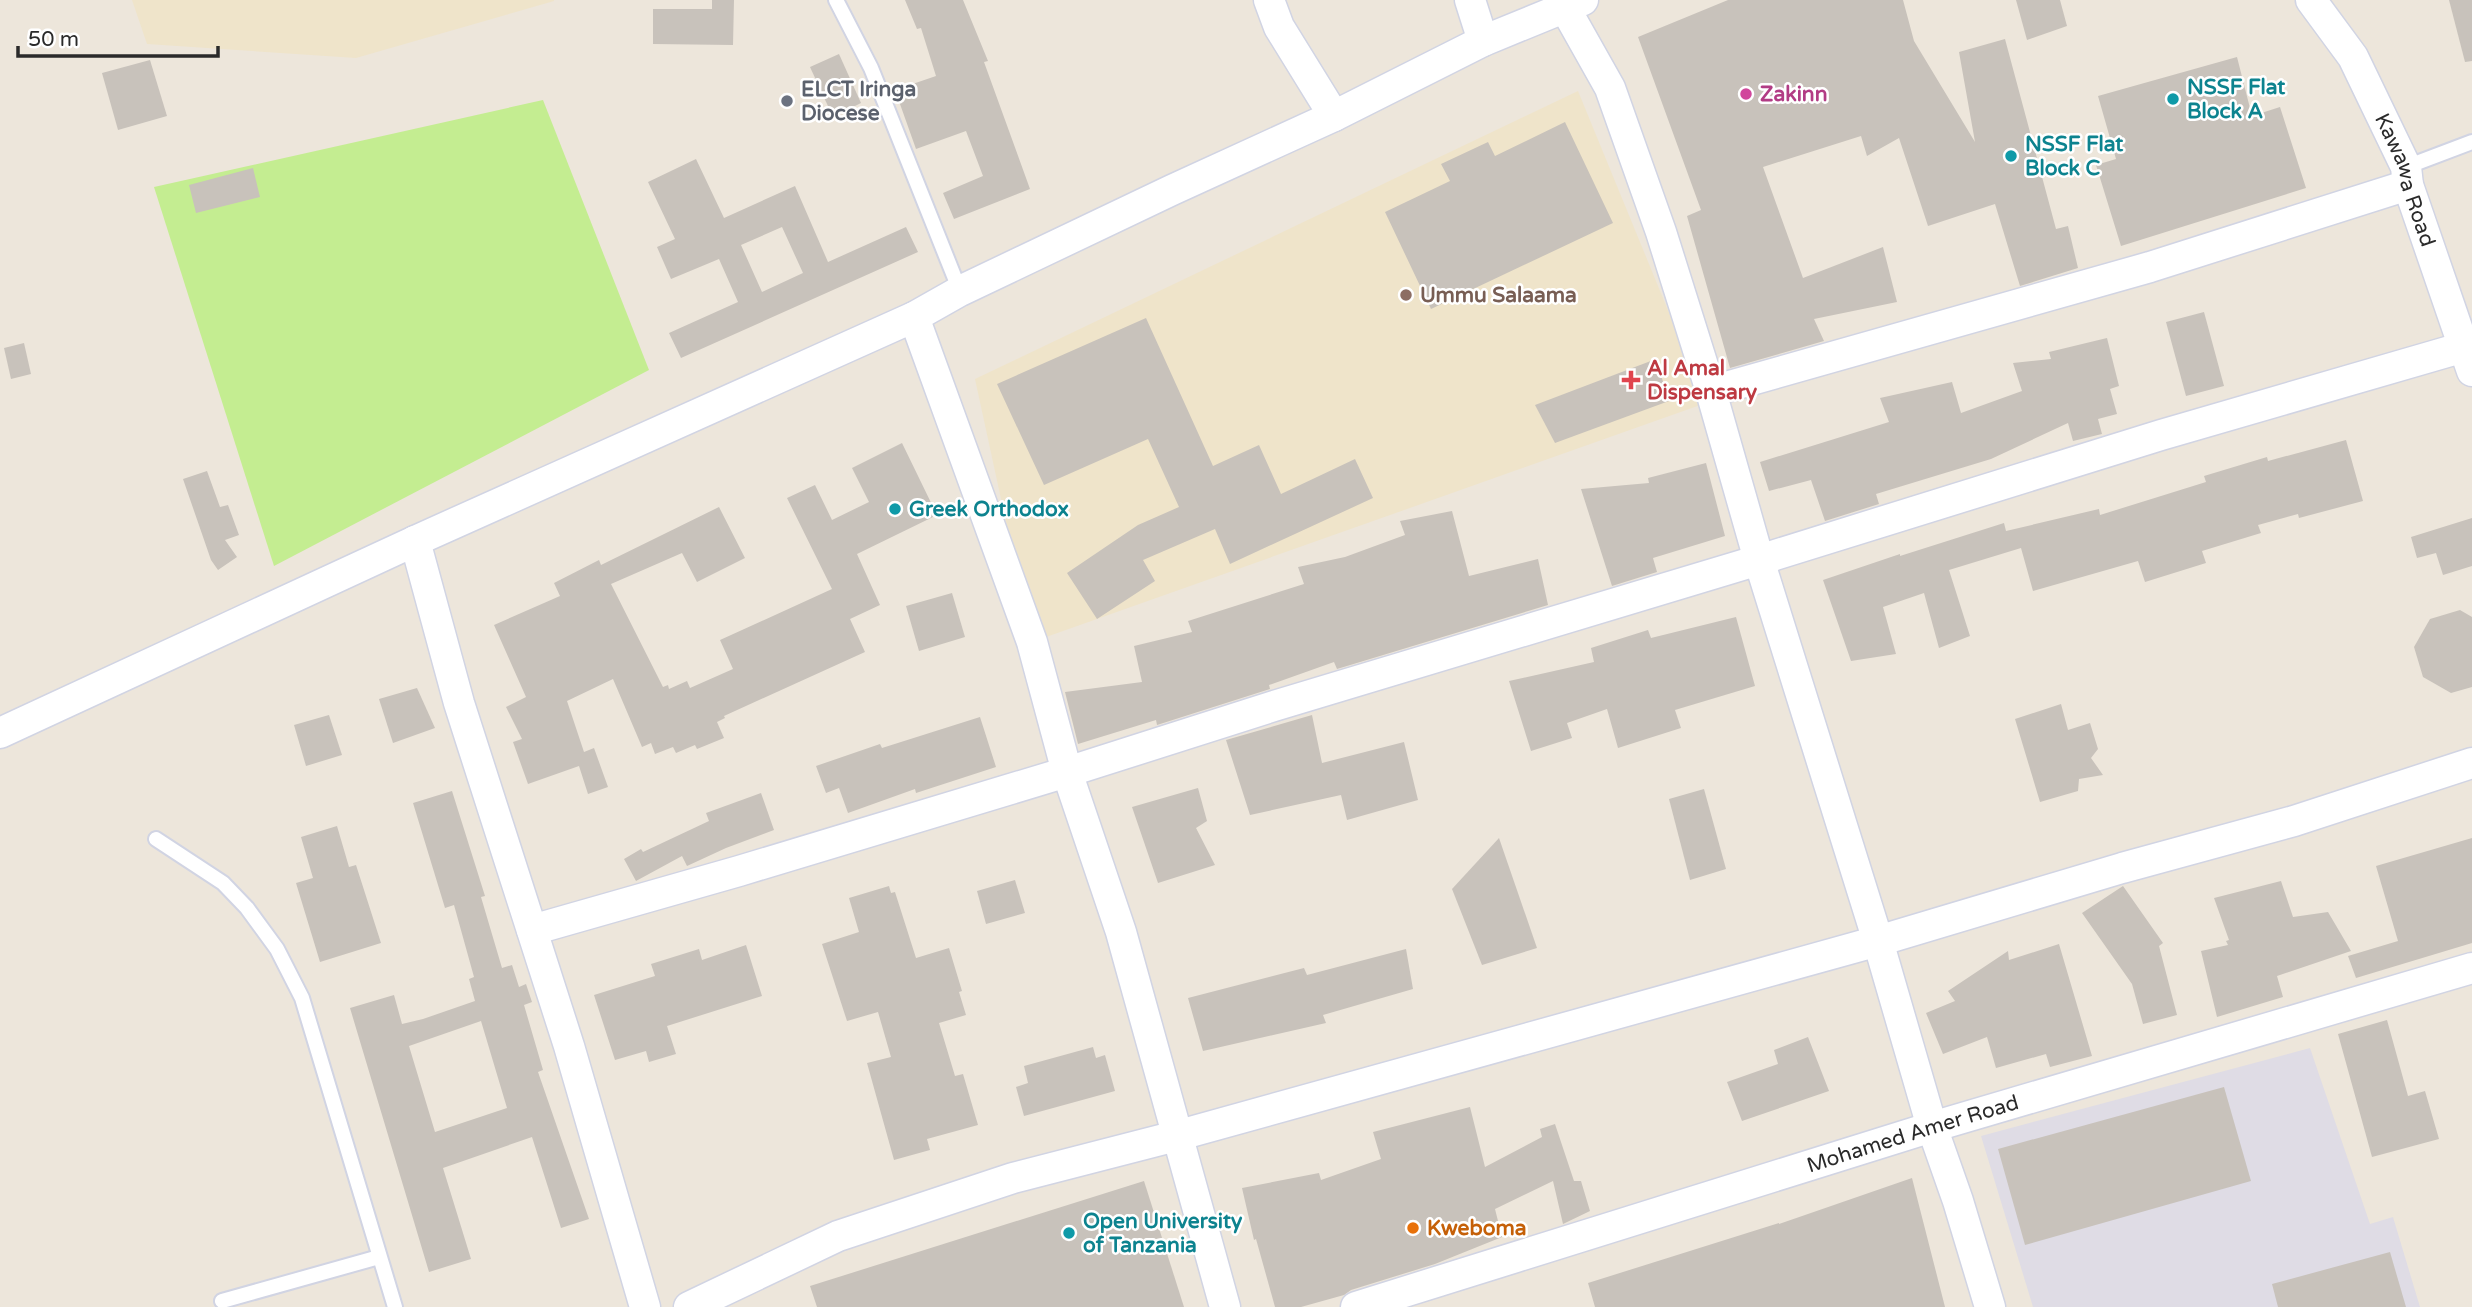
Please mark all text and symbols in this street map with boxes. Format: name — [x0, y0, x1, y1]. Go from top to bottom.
scale bar — [18, 14, 217, 58]
text: 50 m — [28, 27, 79, 52]
place label: NSSF Flat Block A — [2187, 75, 2285, 124]
place label: ELCT Iringa Diocese — [801, 77, 916, 126]
place label: Zakinn — [1760, 82, 1827, 107]
marker: Zakinn — [1738, 86, 1754, 102]
marker: NSSF Flat Block A — [2165, 91, 2181, 107]
marker: ELCT Iringa Diocese — [779, 93, 795, 109]
street label: Kawawa Road — [2370, 109, 2441, 250]
place label: NSSF Flat Block C — [2025, 132, 2123, 181]
marker: NSSF Flat Block C — [2003, 148, 2019, 164]
place label: Ummu Salaama — [1420, 283, 1577, 308]
marker: Ummu Salaama — [1398, 287, 1414, 303]
place label: Al Amal Dispensary — [1647, 356, 1758, 405]
marker: Al Amal Dispensary — [1621, 370, 1641, 390]
place label: Greek Orthodox — [909, 497, 1069, 522]
marker: Greek Orthodox — [887, 501, 903, 517]
street label: Mohamed Amer Road — [1804, 1090, 2022, 1178]
place label: Open University of Tanzania — [1083, 1209, 1243, 1258]
place label: Kweboma — [1427, 1216, 1527, 1241]
marker: Kweboma — [1405, 1220, 1421, 1236]
marker: Open University of Tanzania — [1061, 1225, 1077, 1241]

